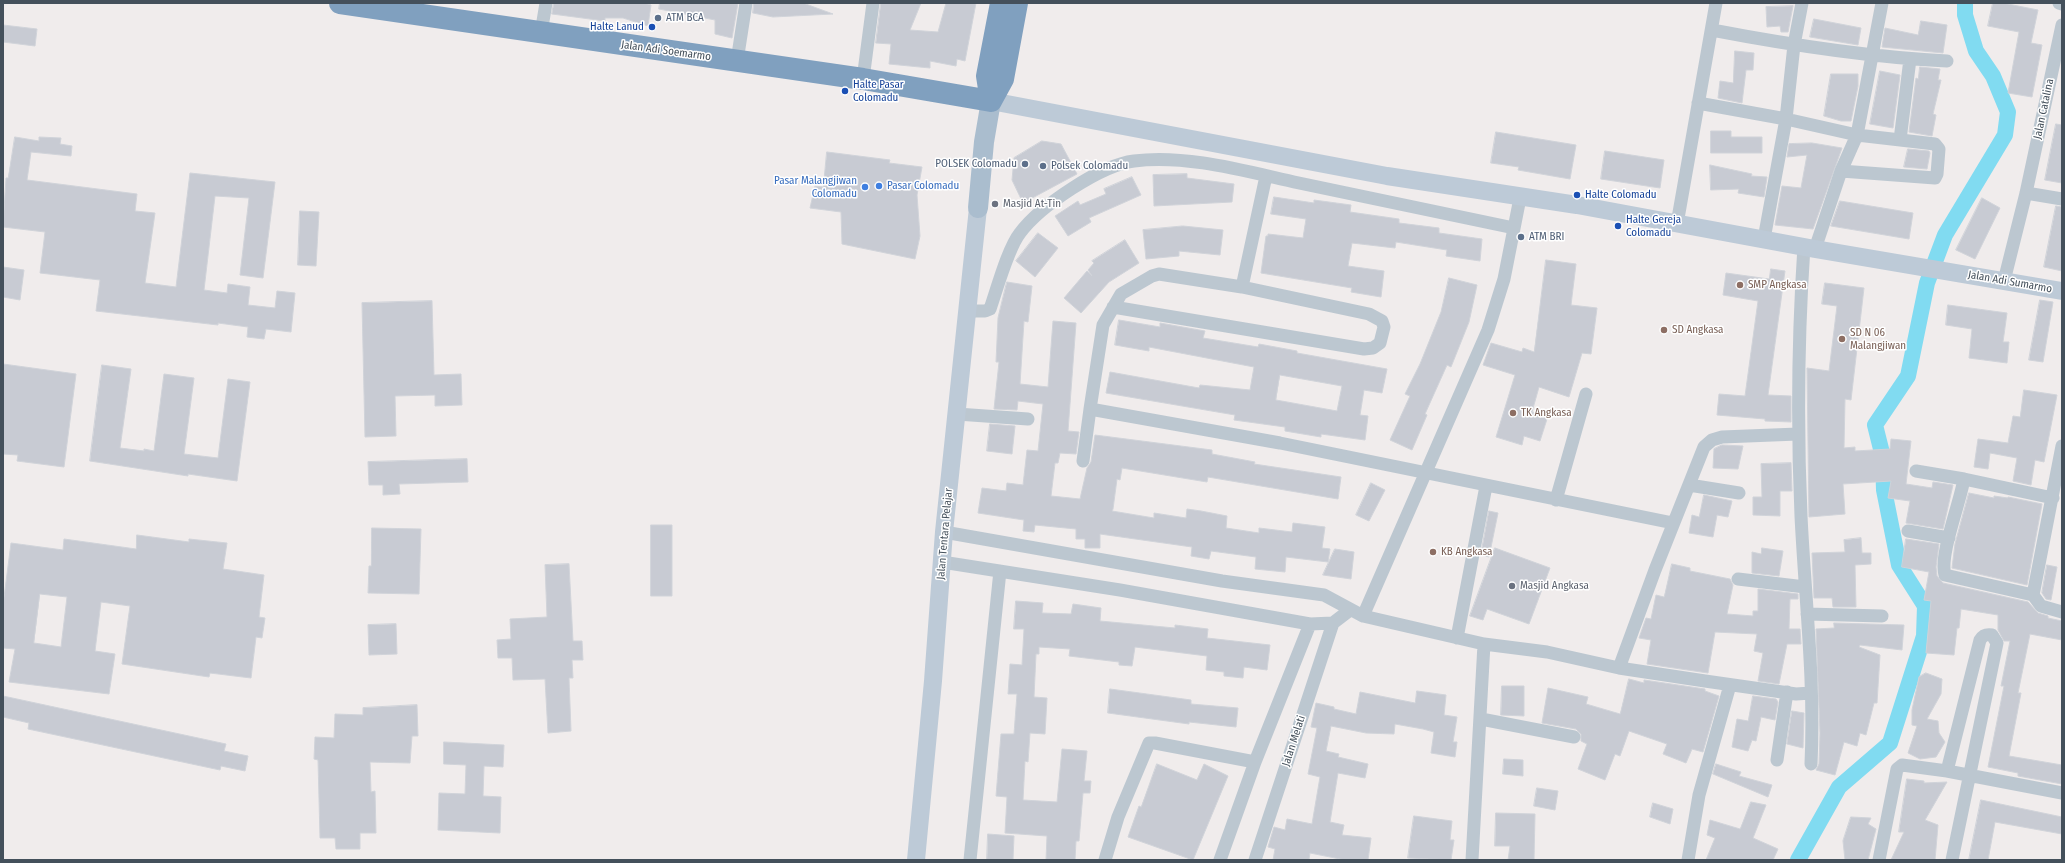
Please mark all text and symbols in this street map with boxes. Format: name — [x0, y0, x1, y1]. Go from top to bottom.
place label: ATM BCA — [666, 11, 704, 25]
marker: ATM BCA — [653, 13, 663, 23]
place label: Halte Lanud — [590, 20, 644, 34]
marker: Halte Lanud — [647, 22, 657, 32]
street label: Jalan Adi Soemarmo — [620, 38, 712, 64]
place label: Halte Pasar Colomadu — [853, 78, 904, 104]
street label: Jalan Catalina — [2031, 78, 2057, 140]
marker: Halte Pasar Colomadu — [840, 86, 850, 96]
place label: POLSEK Colomadu — [935, 157, 1017, 171]
marker: POLSEK Colomadu — [1020, 159, 1030, 169]
place label: Polsek Colomadu — [1051, 159, 1128, 173]
marker: Polsek Colomadu — [1038, 161, 1048, 171]
place label: Pasar Malangjiwan Colomadu — [774, 174, 857, 200]
place label: Pasar Colomadu — [887, 179, 959, 193]
marker: Pasar Colomadu — [874, 181, 884, 191]
marker: Pasar Malangjiwan Colomadu — [860, 182, 870, 192]
place label: Halte Colomadu — [1585, 188, 1657, 202]
marker: Halte Colomadu — [1572, 190, 1582, 200]
place label: Masjid At-Tin — [1003, 197, 1061, 211]
marker: Masjid At-Tin — [990, 199, 1000, 209]
place label: Halte Gereja Colomadu — [1626, 213, 1681, 239]
marker: Halte Gereja Colomadu — [1613, 221, 1623, 231]
place label: ATM BRI — [1529, 230, 1564, 244]
marker: ATM BRI — [1516, 232, 1526, 242]
street label: Jalan Adi Sumarmo — [1967, 268, 2053, 296]
place label: SMP Angkasa — [1748, 278, 1807, 292]
marker: SMP Angkasa — [1735, 280, 1745, 290]
place label: SD Angkasa — [1672, 323, 1723, 337]
marker: SD Angkasa — [1659, 325, 1669, 335]
place label: SD N 06 Malangjiwan — [1850, 326, 1906, 352]
marker: SD N 06 Malangjiwan — [1837, 334, 1847, 344]
place label: TK Angkasa — [1521, 406, 1572, 420]
marker: TK Angkasa — [1508, 408, 1518, 418]
street label: Jalan Tentara Pelajar — [934, 488, 956, 580]
place label: KB Angkasa — [1441, 545, 1492, 559]
marker: KB Angkasa — [1428, 547, 1438, 557]
place label: Masjid Angkasa — [1520, 579, 1589, 593]
marker: Masjid Angkasa — [1507, 581, 1517, 591]
street label: Jalan Melati — [1280, 714, 1308, 768]

